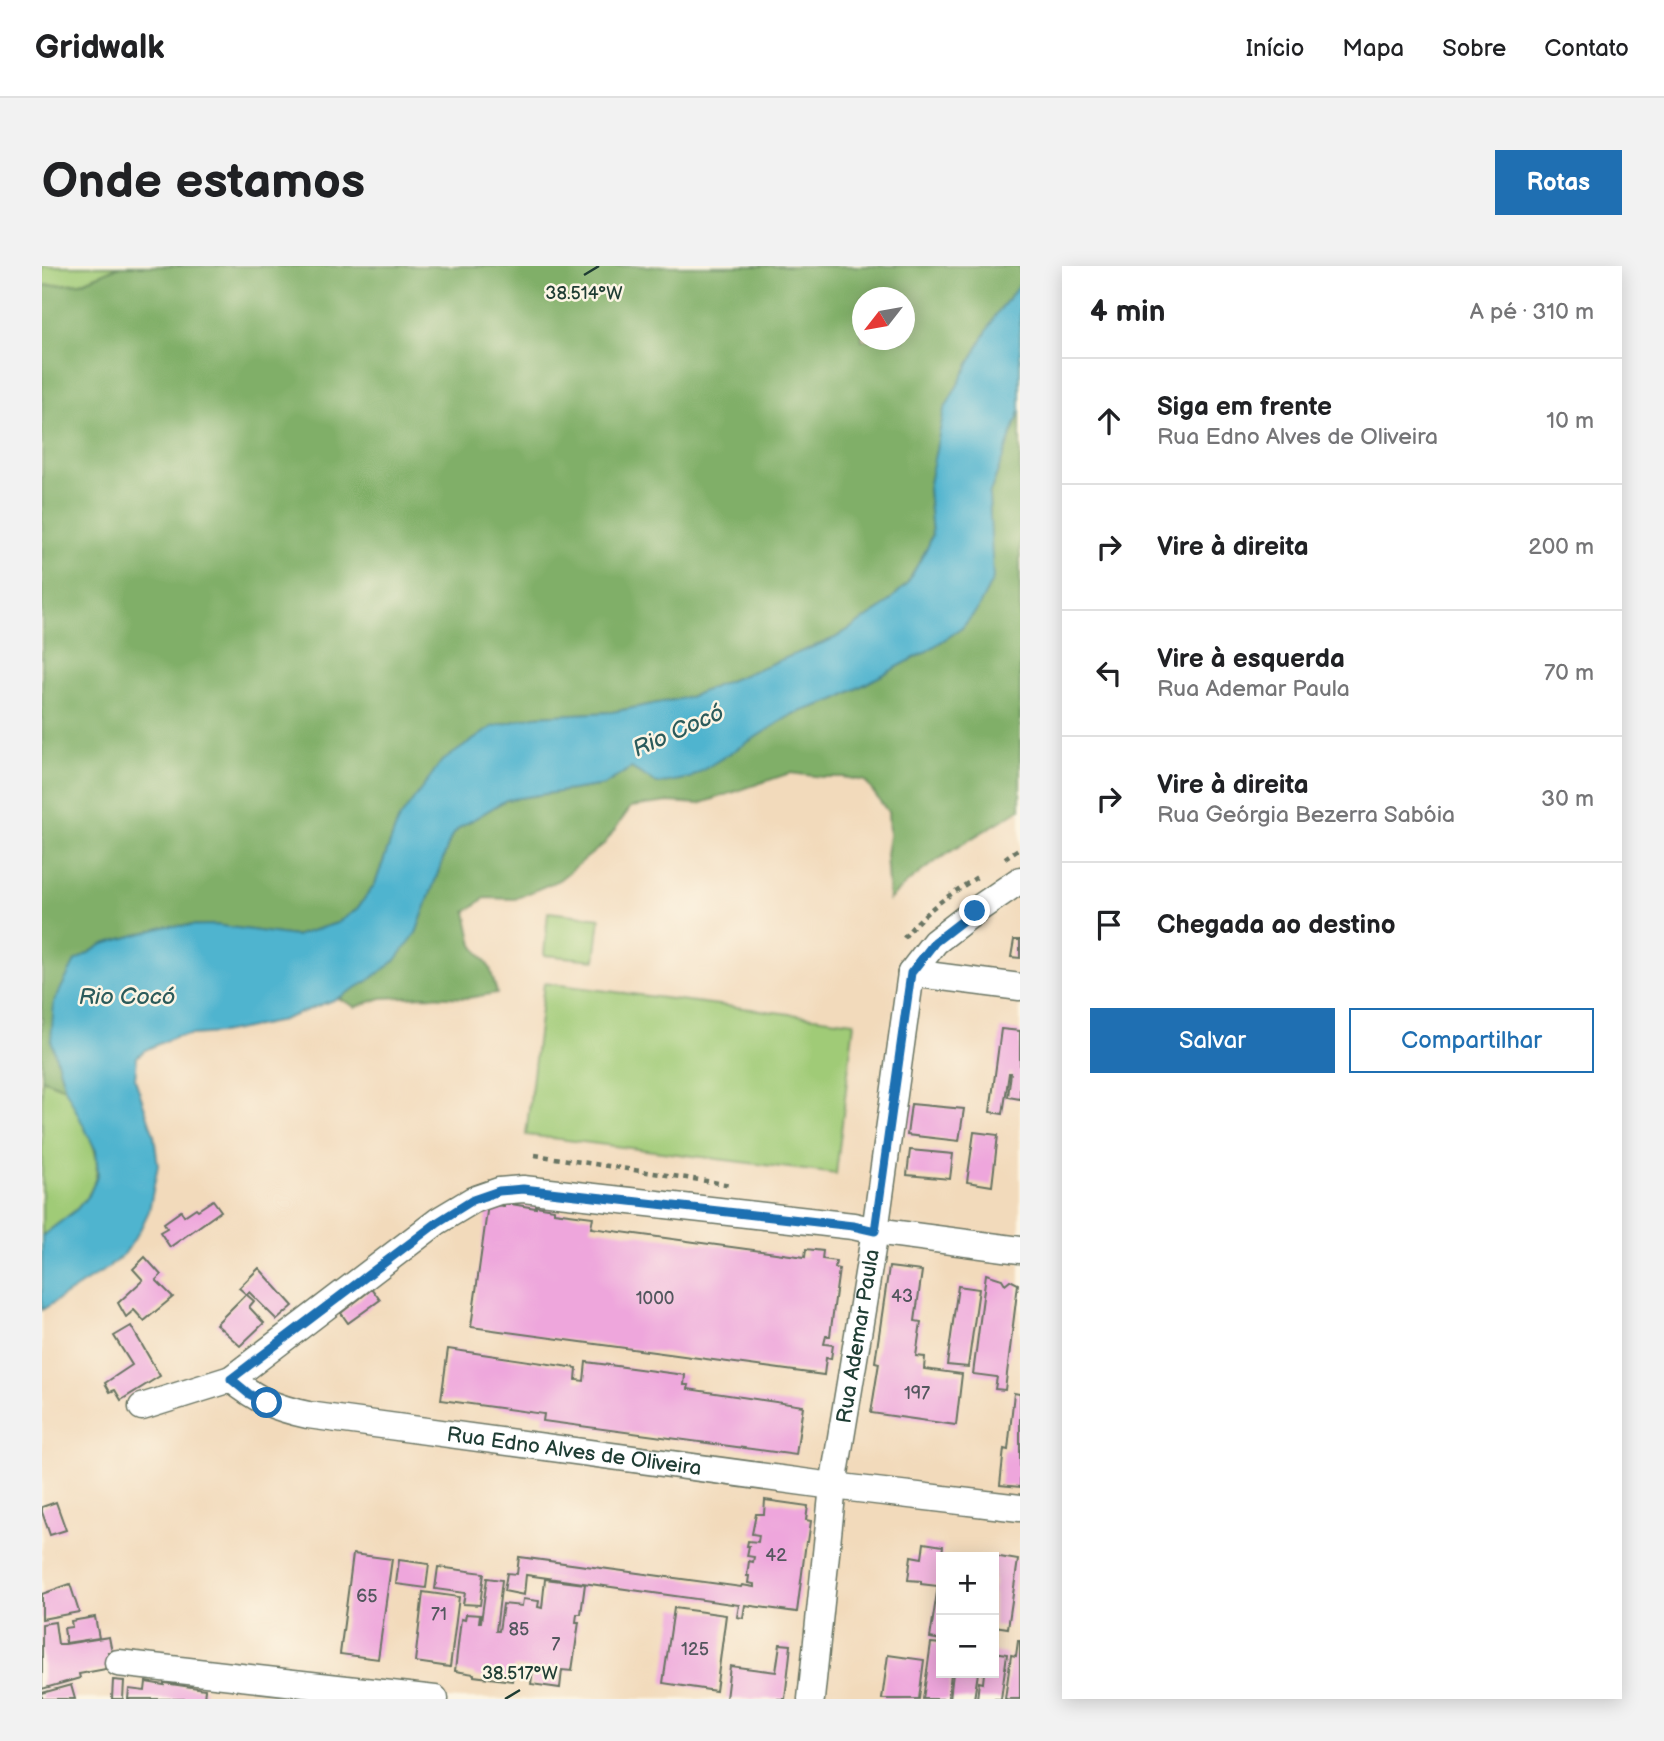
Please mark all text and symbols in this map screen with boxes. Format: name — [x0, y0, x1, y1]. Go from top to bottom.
text: Gridwalk — [35, 28, 165, 68]
text: Início — [1246, 34, 1304, 63]
text: Mapa — [1342, 34, 1404, 63]
text: Sobre — [1442, 34, 1506, 63]
text: Contato — [1544, 34, 1629, 63]
button: Rotas — [1495, 150, 1622, 215]
text: Onde estamos — [42, 153, 365, 212]
text: 38.514°W — [545, 283, 623, 304]
north arrow — [852, 287, 915, 350]
text: 4 min — [1090, 294, 1165, 330]
text: A pé · 310 m — [1470, 298, 1594, 326]
text: Siga em frente — [1157, 392, 1332, 423]
icon: ahead — [1090, 402, 1128, 440]
text: 10 m — [1546, 407, 1594, 435]
text: Rua Edno Alves de Oliveira — [1157, 423, 1438, 451]
icon: right — [1090, 528, 1128, 566]
text: Vire à direita — [1157, 532, 1309, 563]
text: 200 m — [1528, 533, 1594, 561]
text: Vire à esquerda — [1157, 644, 1345, 675]
icon: left — [1090, 654, 1128, 692]
text: 70 m — [1544, 659, 1594, 687]
text: Rua Ademar Paula — [1157, 675, 1350, 703]
water label: Rio Cocó — [629, 698, 728, 763]
text: Vire à direita — [1157, 770, 1309, 801]
icon: right — [1090, 780, 1128, 818]
text: 30 m — [1541, 785, 1594, 813]
text: Rua Geórgia Bezerra Sabóia — [1157, 801, 1455, 829]
route end — [959, 895, 990, 926]
icon: arrive — [1090, 906, 1128, 944]
text: Chegada ao destino — [1157, 910, 1395, 941]
water label: Rio Cocó — [79, 983, 175, 1011]
button: Salvar — [1090, 1008, 1335, 1073]
button: Compartilhar — [1349, 1008, 1594, 1073]
street label: Rua Ademar Paula — [832, 1247, 885, 1425]
house number: 43 — [891, 1286, 913, 1307]
house number: 1000 — [636, 1288, 674, 1309]
house number: 197 — [904, 1383, 930, 1404]
route start — [251, 1387, 282, 1418]
street label: Rua Edno Alves de Oliveira — [445, 1422, 703, 1481]
house number: 42 — [765, 1545, 787, 1566]
map controls — [936, 1552, 999, 1678]
button: + — [936, 1552, 999, 1615]
house number: 65 — [356, 1586, 378, 1607]
house number: 71 — [431, 1604, 447, 1625]
button: − — [936, 1615, 999, 1678]
house number: 85 — [509, 1619, 529, 1640]
house number: 7 — [552, 1634, 561, 1655]
house number: 125 — [681, 1639, 709, 1660]
text: 38.517°W — [482, 1663, 559, 1684]

